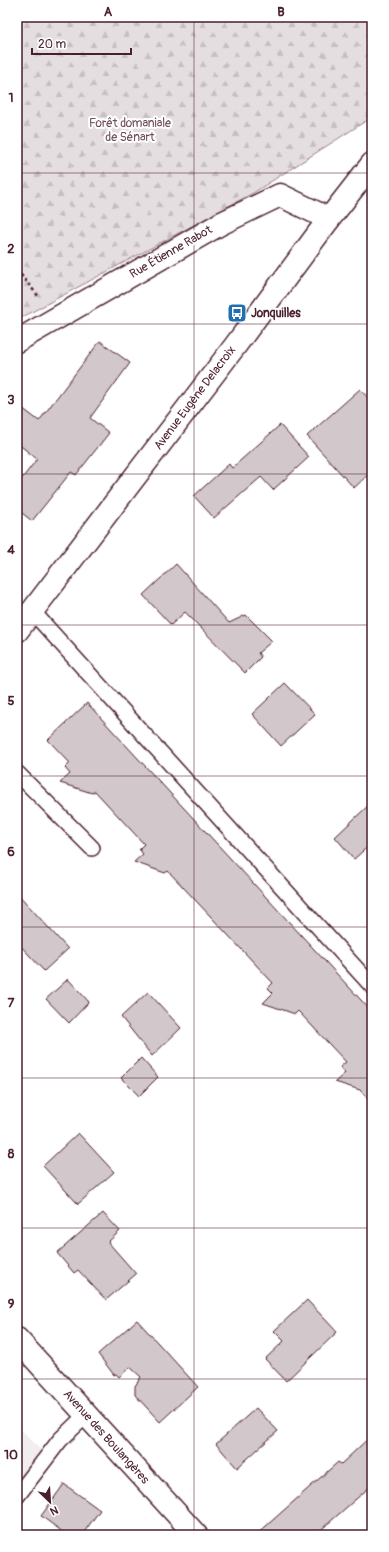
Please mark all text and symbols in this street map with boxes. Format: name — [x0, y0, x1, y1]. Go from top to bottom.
text: A — [104, 4, 113, 20]
text: B — [277, 4, 285, 20]
scale bar — [32, 30, 131, 56]
text: 20 m — [38, 37, 67, 52]
text: 1 — [8, 90, 14, 106]
park label: Forêt domaniale de Sénart — [89, 116, 171, 145]
street label: Rue Étienne Rabot — [127, 221, 215, 282]
text: 2 — [7, 241, 15, 257]
bus stop icon: Jonquilles — [226, 302, 248, 324]
place label: Jonquilles — [251, 306, 301, 321]
street label: Avenue Eugène Delacroix — [151, 343, 239, 453]
text: 3 — [7, 392, 15, 408]
text: 4 — [7, 542, 15, 558]
text: 5 — [7, 693, 15, 709]
text: 6 — [7, 844, 15, 860]
text: 7 — [8, 995, 15, 1011]
text: 8 — [8, 1146, 15, 1162]
text: 9 — [8, 1296, 15, 1312]
street label: Avenue des Boulangères — [60, 1387, 153, 1488]
text: 10 — [4, 1447, 18, 1463]
north arrow — [30, 1482, 70, 1522]
text: N — [47, 1503, 60, 1518]

